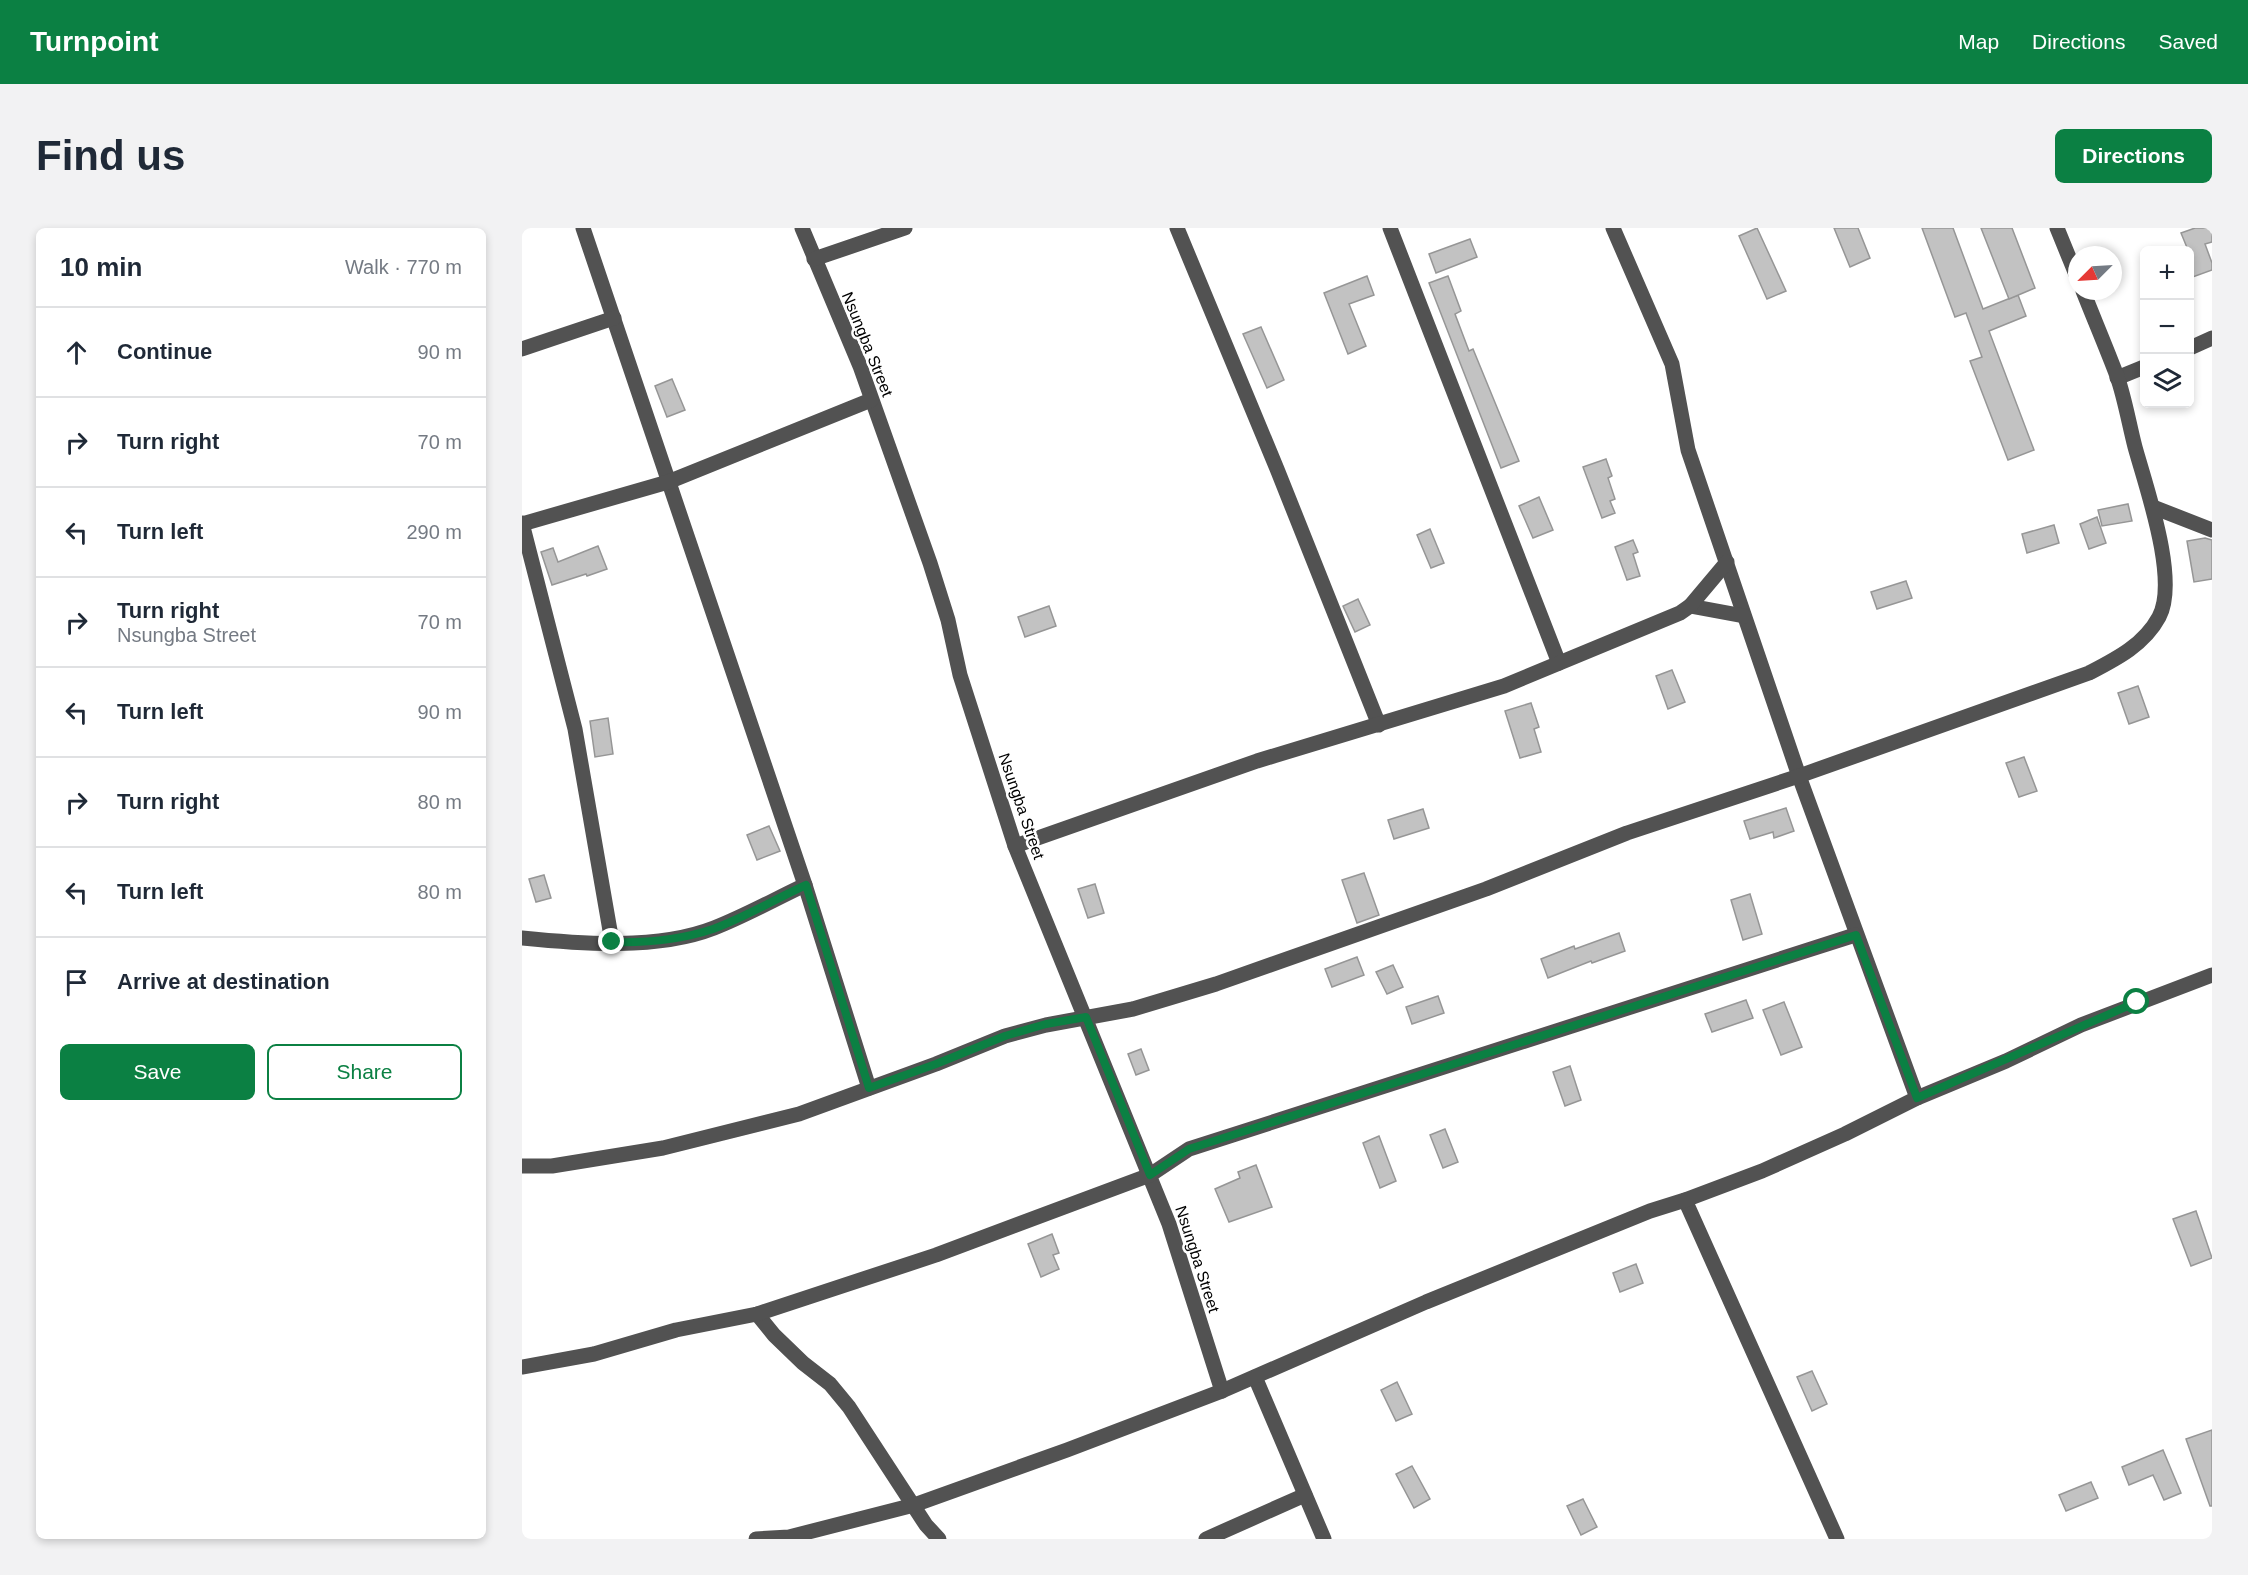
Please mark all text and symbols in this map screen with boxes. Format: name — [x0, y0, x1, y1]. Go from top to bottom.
text: Turnpoint — [30, 26, 159, 57]
text: Map — [1958, 30, 1999, 53]
text: Directions — [2032, 30, 2125, 53]
text: Saved — [2158, 30, 2218, 53]
button: Directions — [2055, 129, 2212, 183]
text: Find us — [36, 132, 185, 179]
north arrow — [2068, 246, 2122, 300]
map controls — [2140, 246, 2194, 408]
button: + — [2140, 246, 2194, 300]
text: 10 min — [60, 252, 142, 282]
text: Walk · 770 m — [345, 256, 462, 278]
street label: Nsungba Street — [839, 289, 896, 399]
button: − — [2140, 300, 2194, 354]
icon: ahead — [60, 336, 93, 369]
text: Continue — [117, 339, 212, 364]
text: 90 m — [418, 341, 462, 363]
button: layers — [2140, 354, 2194, 408]
icon: right — [60, 426, 93, 459]
text: Turn right — [117, 429, 219, 454]
text: 70 m — [418, 431, 462, 453]
icon: left — [60, 516, 93, 549]
text: Turn left — [117, 519, 203, 544]
text: 290 m — [406, 521, 462, 543]
text: Turn right — [117, 598, 219, 623]
icon: right — [60, 606, 93, 639]
text: 70 m — [418, 611, 462, 633]
text: Nsungba Street — [117, 624, 256, 646]
icon: left — [60, 696, 93, 729]
text: Turn left — [117, 699, 203, 724]
text: 90 m — [418, 701, 462, 723]
street label: Nsungba Street — [995, 751, 1048, 862]
icon: right — [60, 786, 93, 819]
text: Turn right — [117, 789, 219, 814]
text: 80 m — [418, 791, 462, 813]
icon: left — [60, 876, 93, 909]
text: Turn left — [117, 879, 203, 904]
text: 80 m — [418, 881, 462, 903]
route end — [598, 928, 624, 954]
icon: arrive — [60, 966, 93, 999]
text: Arrive at destination — [117, 969, 330, 994]
route start — [2123, 988, 2149, 1014]
button: Save — [60, 1044, 255, 1100]
button: Share — [267, 1044, 462, 1100]
street label: Nsungba Street — [1172, 1204, 1223, 1315]

